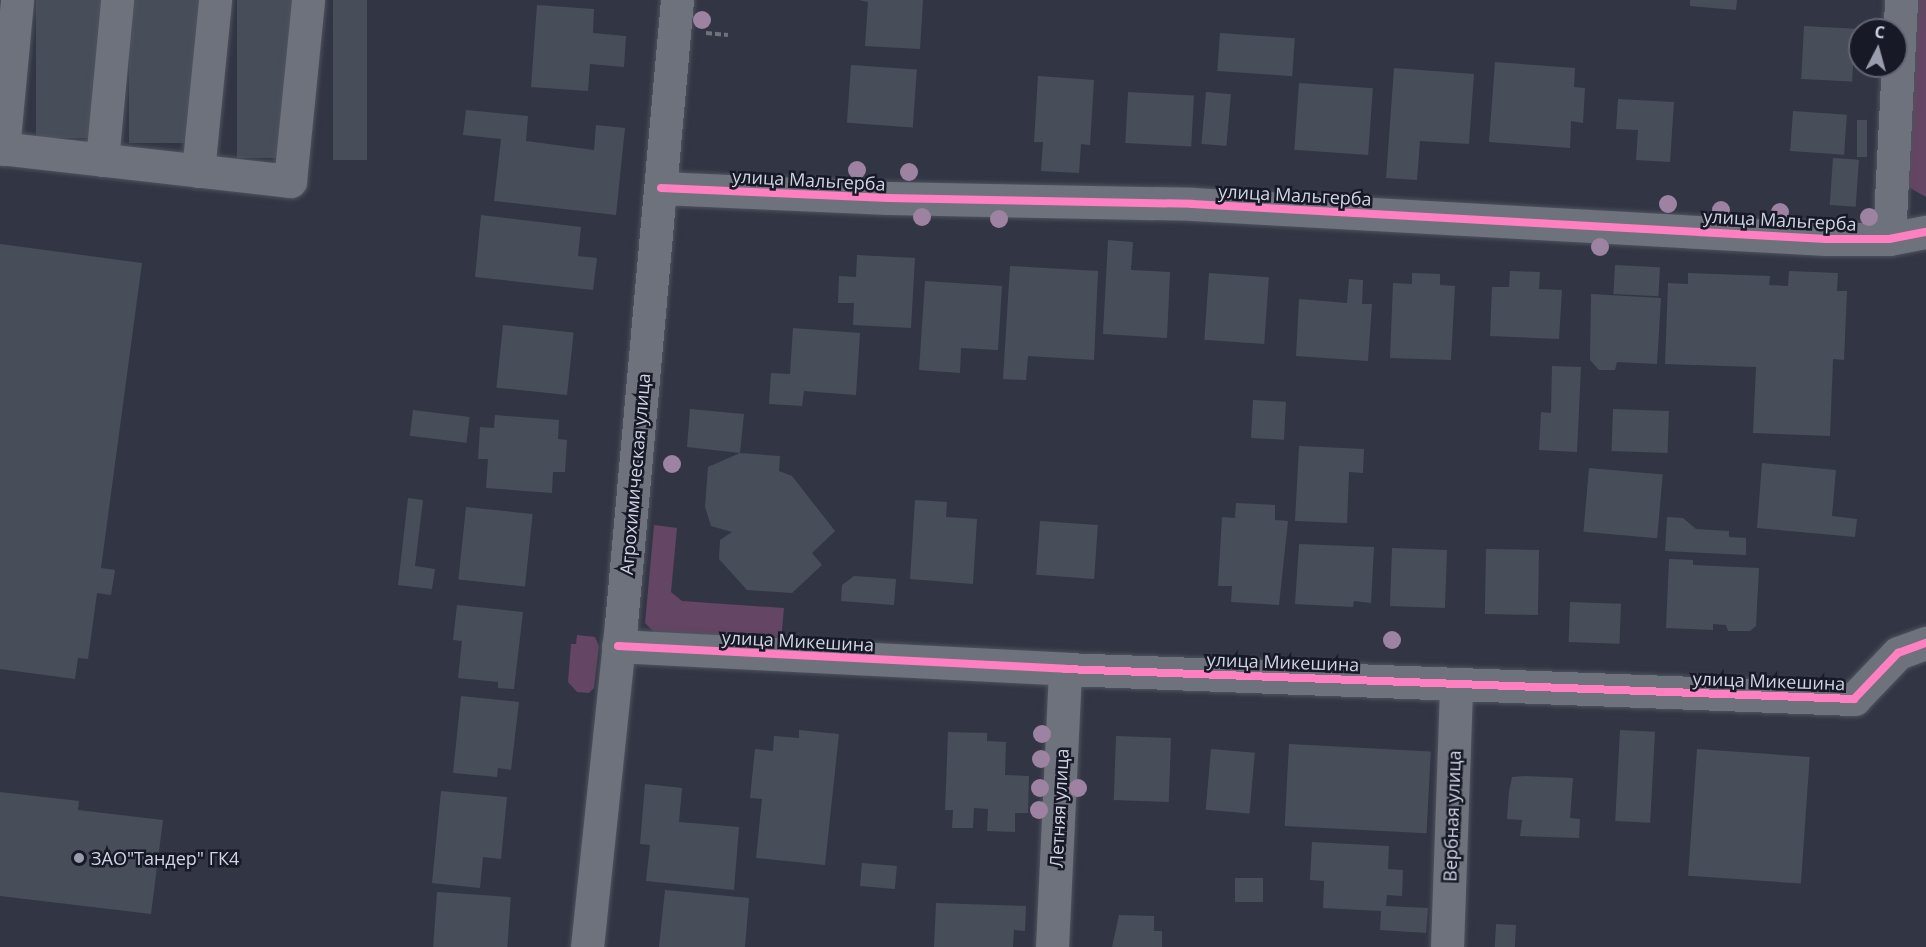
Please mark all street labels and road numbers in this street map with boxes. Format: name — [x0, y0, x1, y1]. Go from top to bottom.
street label: улица Мальгерба — [732, 165, 886, 195]
street label: улица Мальгерба — [1218, 180, 1372, 210]
street label: улица Мальгерба — [1703, 205, 1857, 235]
street label: Агрохимическая улица — [615, 372, 655, 576]
street label: улица Микешина — [721, 626, 875, 656]
street label: улица Микешина — [1206, 649, 1360, 675]
street label: улица Микешина — [1692, 668, 1846, 694]
street label: Летняя улица — [1045, 748, 1073, 868]
street label: Вербная улица — [1439, 750, 1465, 882]

